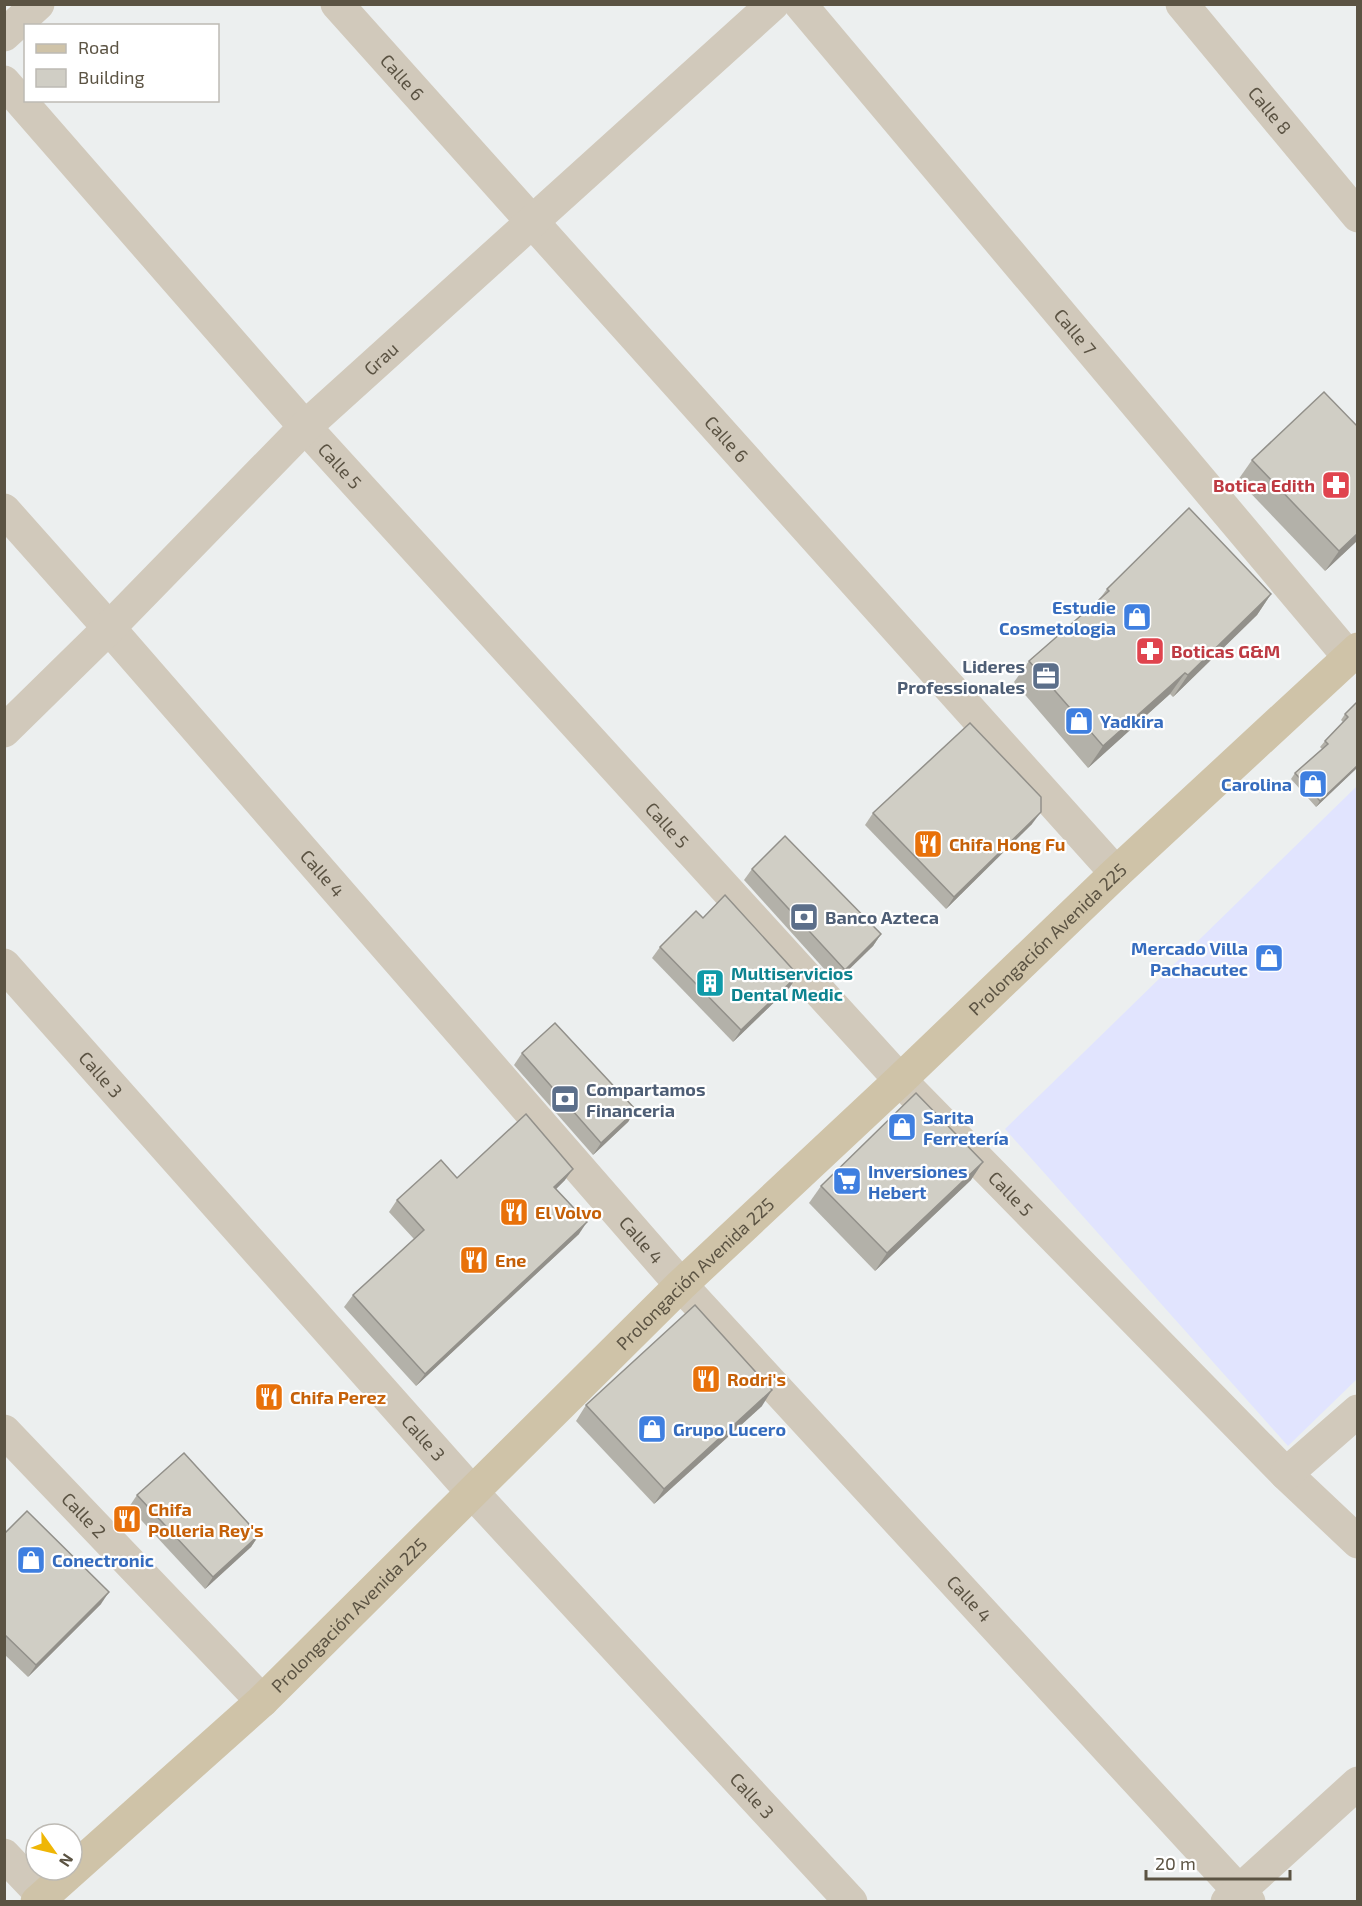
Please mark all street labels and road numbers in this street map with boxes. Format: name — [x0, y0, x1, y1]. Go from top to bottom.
street label: Calle 6 — [376, 49, 429, 105]
street label: Calle 8 — [1244, 82, 1296, 139]
street label: Calle 7 — [1050, 304, 1101, 359]
street label: Grau — [359, 337, 403, 380]
street label: Calle 6 — [700, 411, 753, 467]
street label: Calle 5 — [314, 438, 367, 493]
street label: Calle 5 — [641, 797, 694, 852]
street label: Calle 4 — [296, 845, 349, 901]
street label: Prolongación Avenida 225 — [964, 858, 1131, 1020]
street label: Calle 3 — [75, 1046, 127, 1102]
street label: Calle 5 — [984, 1166, 1038, 1220]
street label: Prolongación Avenida 225 — [611, 1193, 778, 1354]
street label: Calle 4 — [615, 1211, 668, 1268]
street label: Calle 3 — [397, 1410, 450, 1465]
street label: Calle 2 — [57, 1487, 111, 1542]
street label: Prolongación Avenida 225 — [266, 1533, 431, 1697]
street label: Calle 4 — [943, 1570, 996, 1626]
street label: Calle 3 — [726, 1768, 779, 1823]

